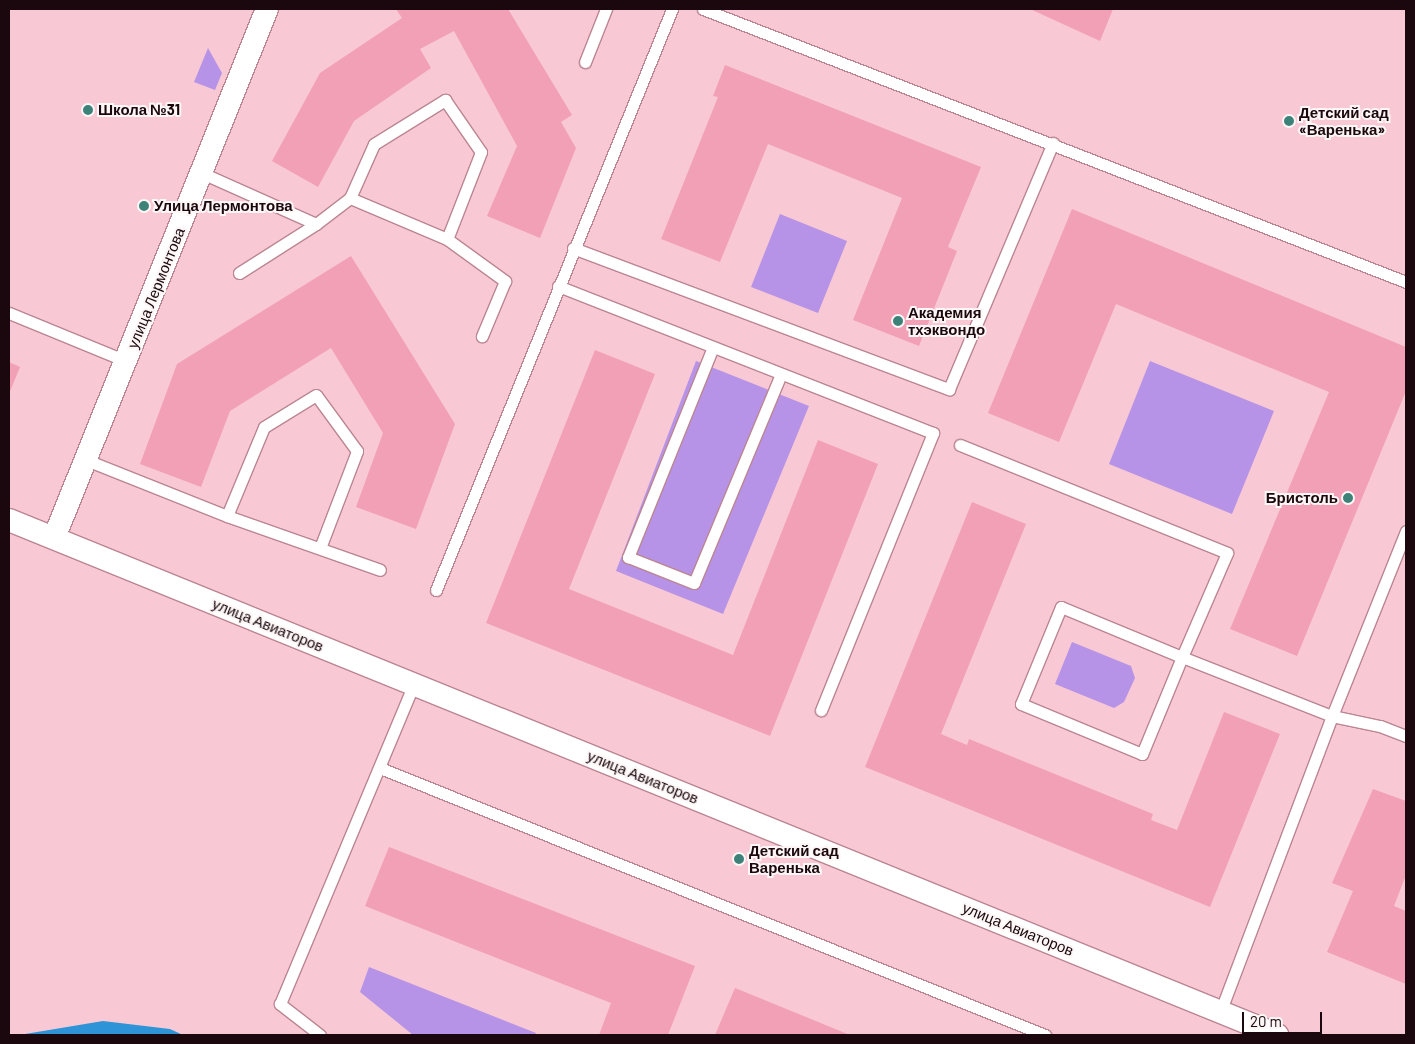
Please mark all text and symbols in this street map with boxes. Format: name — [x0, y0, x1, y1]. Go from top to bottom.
place label: Школа №31 — [98, 101, 180, 119]
place label: Детский сад «Варенька» — [1299, 103, 1389, 138]
marker: Школа №31 — [82, 104, 94, 116]
marker: Детский сад «Варенька» — [1283, 115, 1295, 127]
place label: Улица Лермонтова — [154, 197, 293, 215]
marker: Улица Лермонтова — [138, 200, 150, 212]
street label: улица Лермонтова — [124, 225, 188, 351]
place label: Академия тхэквондо — [908, 303, 985, 338]
marker: Академия тхэквондо — [892, 315, 904, 327]
place label: Бристоль — [1266, 489, 1338, 507]
marker: Бристоль — [1342, 492, 1354, 504]
street label: улица Авиаторов — [210, 594, 326, 656]
street label: улица Авиаторов — [585, 746, 701, 808]
place label: Детский сад Варенька — [749, 841, 839, 876]
marker: Детский сад Варенька — [733, 853, 745, 865]
street label: улица Авиаторов — [960, 898, 1076, 960]
scale bar — [1245, 1002, 1325, 1034]
text: 20 m — [1250, 1012, 1282, 1030]

